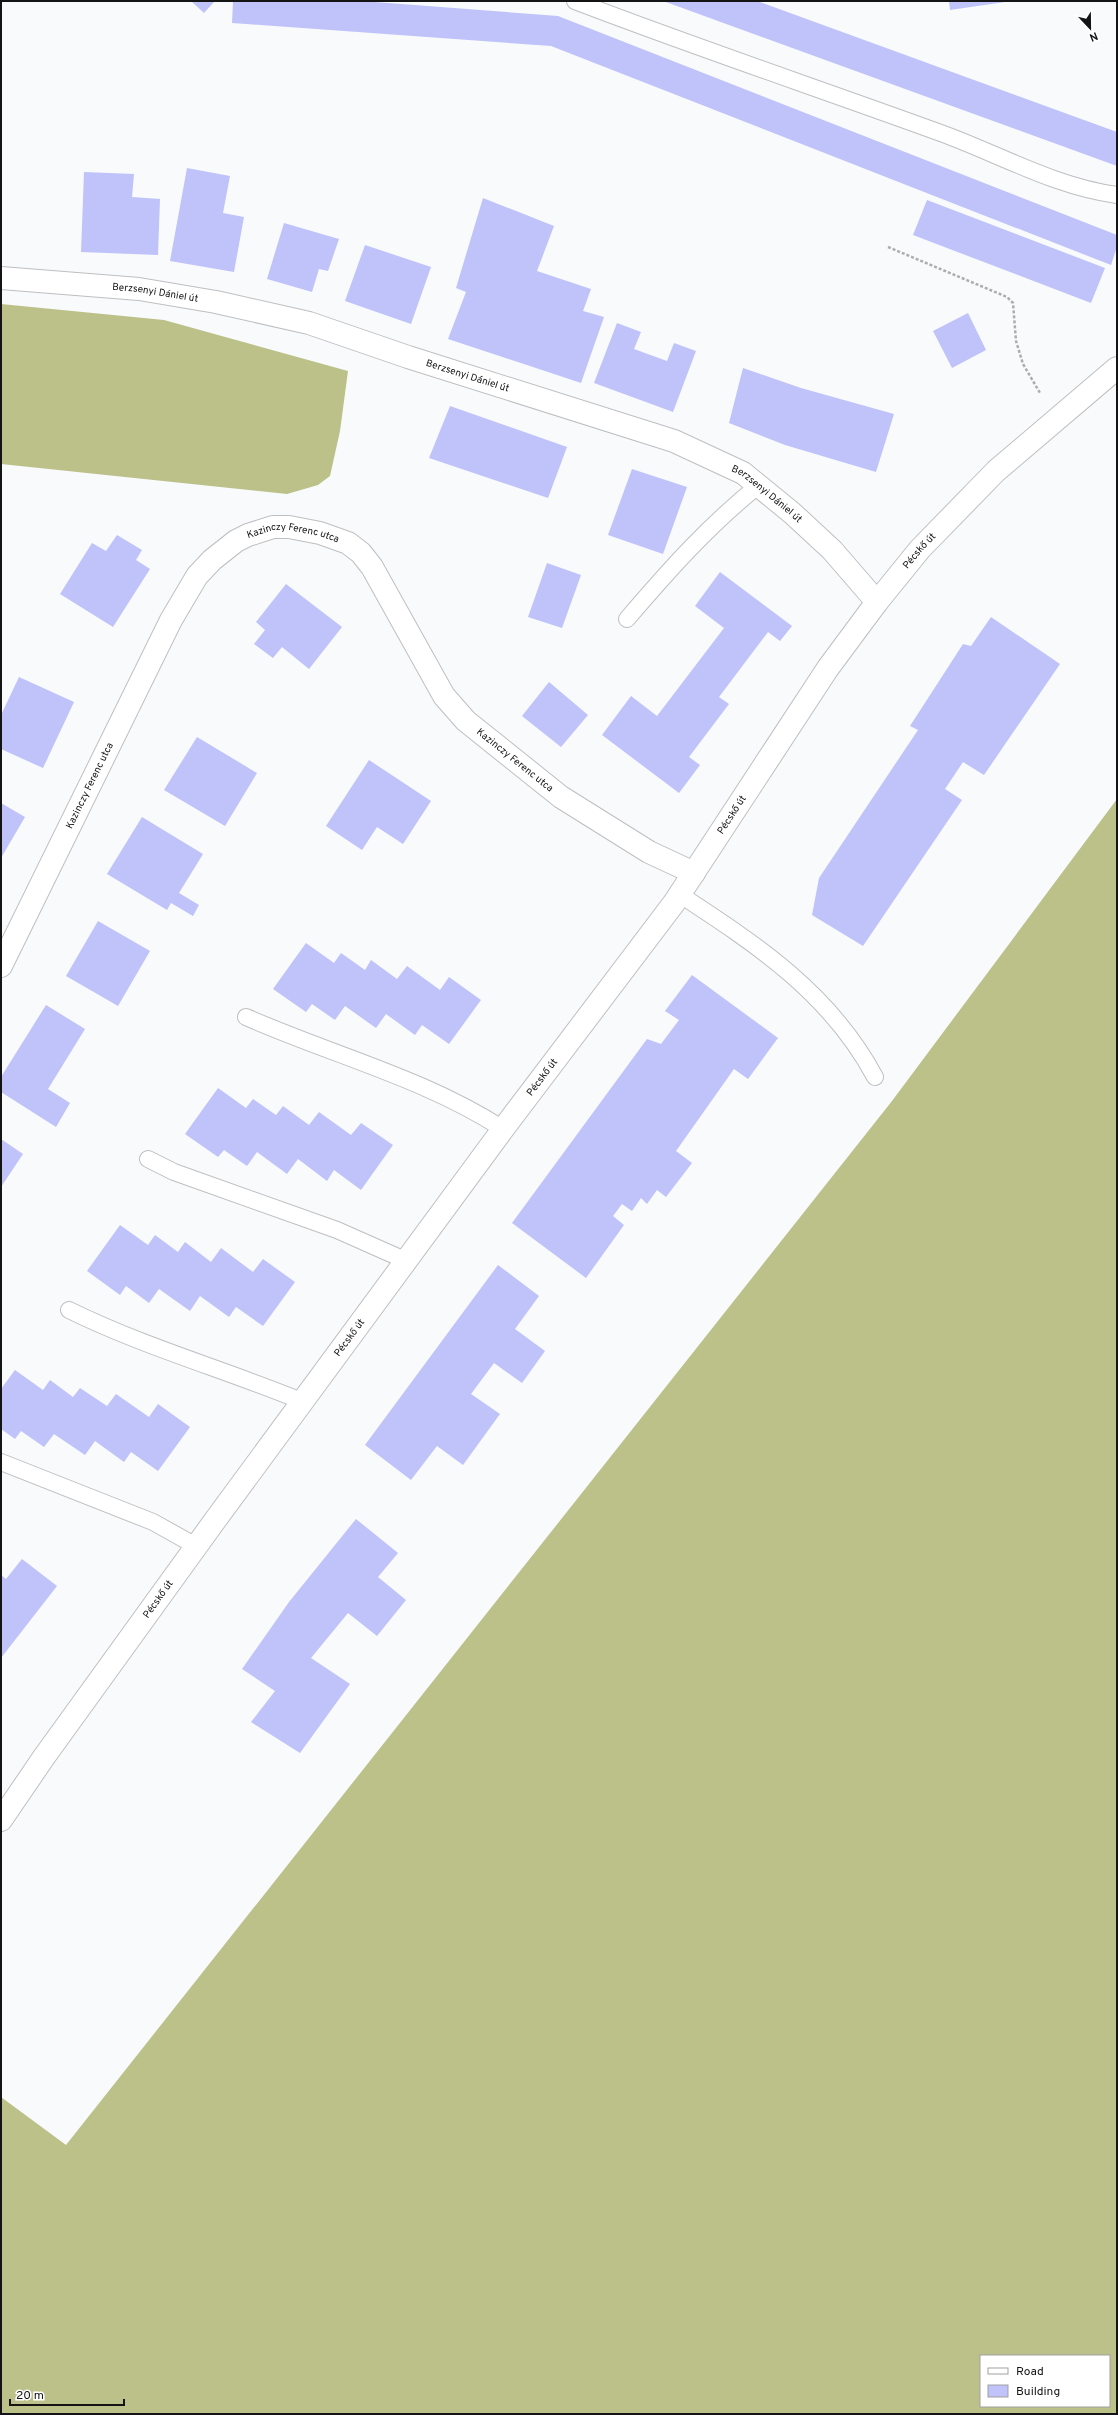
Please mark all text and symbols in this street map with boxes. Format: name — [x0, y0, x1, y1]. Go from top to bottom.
north arrow — [1070, 8, 1110, 48]
text: N — [1087, 28, 1100, 44]
street label: Berzsenyi Dániel út — [112, 280, 199, 305]
street label: Berzsenyi Dániel út — [424, 357, 511, 395]
street label: Berzsenyi Dániel út — [729, 462, 805, 526]
street label: Kazinczy Ferenc utca — [245, 521, 341, 546]
street label: Pécskő út — [900, 530, 939, 572]
street label: Kazinczy Ferenc utca — [474, 725, 556, 795]
street label: Kazinczy Ferenc utca — [63, 740, 116, 831]
street label: Pécskő út — [714, 793, 749, 837]
street label: Pécskő út — [524, 1056, 561, 1099]
street label: Pécskő út — [331, 1316, 368, 1359]
street label: Pécskő út — [140, 1577, 176, 1621]
legend — [980, 2355, 1110, 2407]
text: Road — [1016, 2364, 1044, 2380]
scale bar — [10, 2381, 124, 2407]
text: Building — [1016, 2384, 1060, 2400]
text: 20 m — [16, 2388, 44, 2404]

